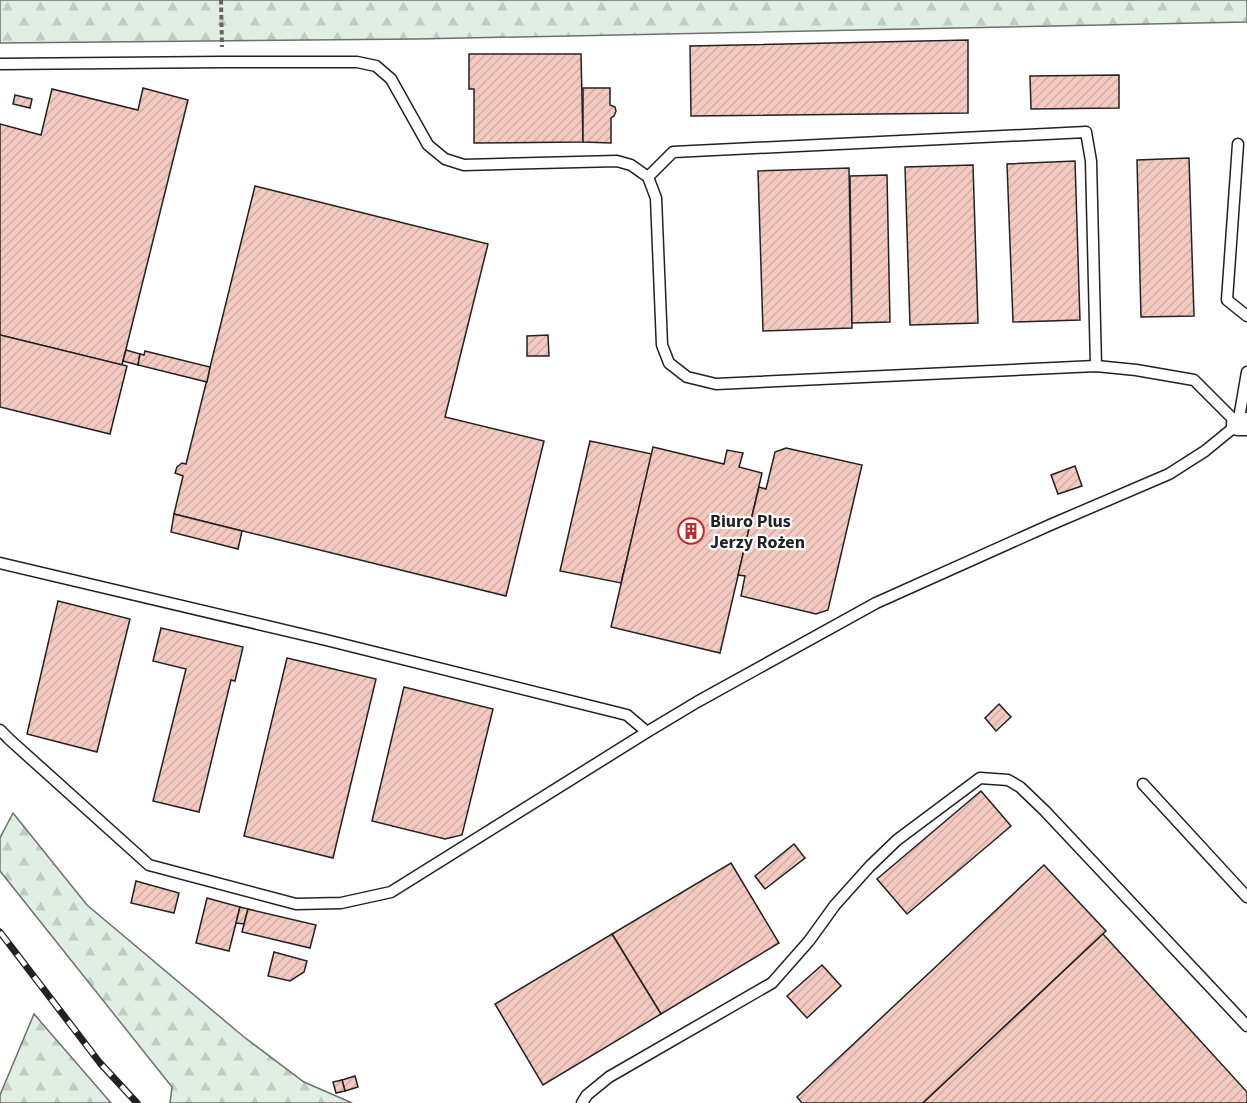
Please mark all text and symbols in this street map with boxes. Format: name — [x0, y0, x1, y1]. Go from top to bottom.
place label: Biuro Plus Jerzy Rożen — [710, 509, 805, 555]
building icon: Biuro Plus Jerzy Rożen — [676, 516, 706, 546]

